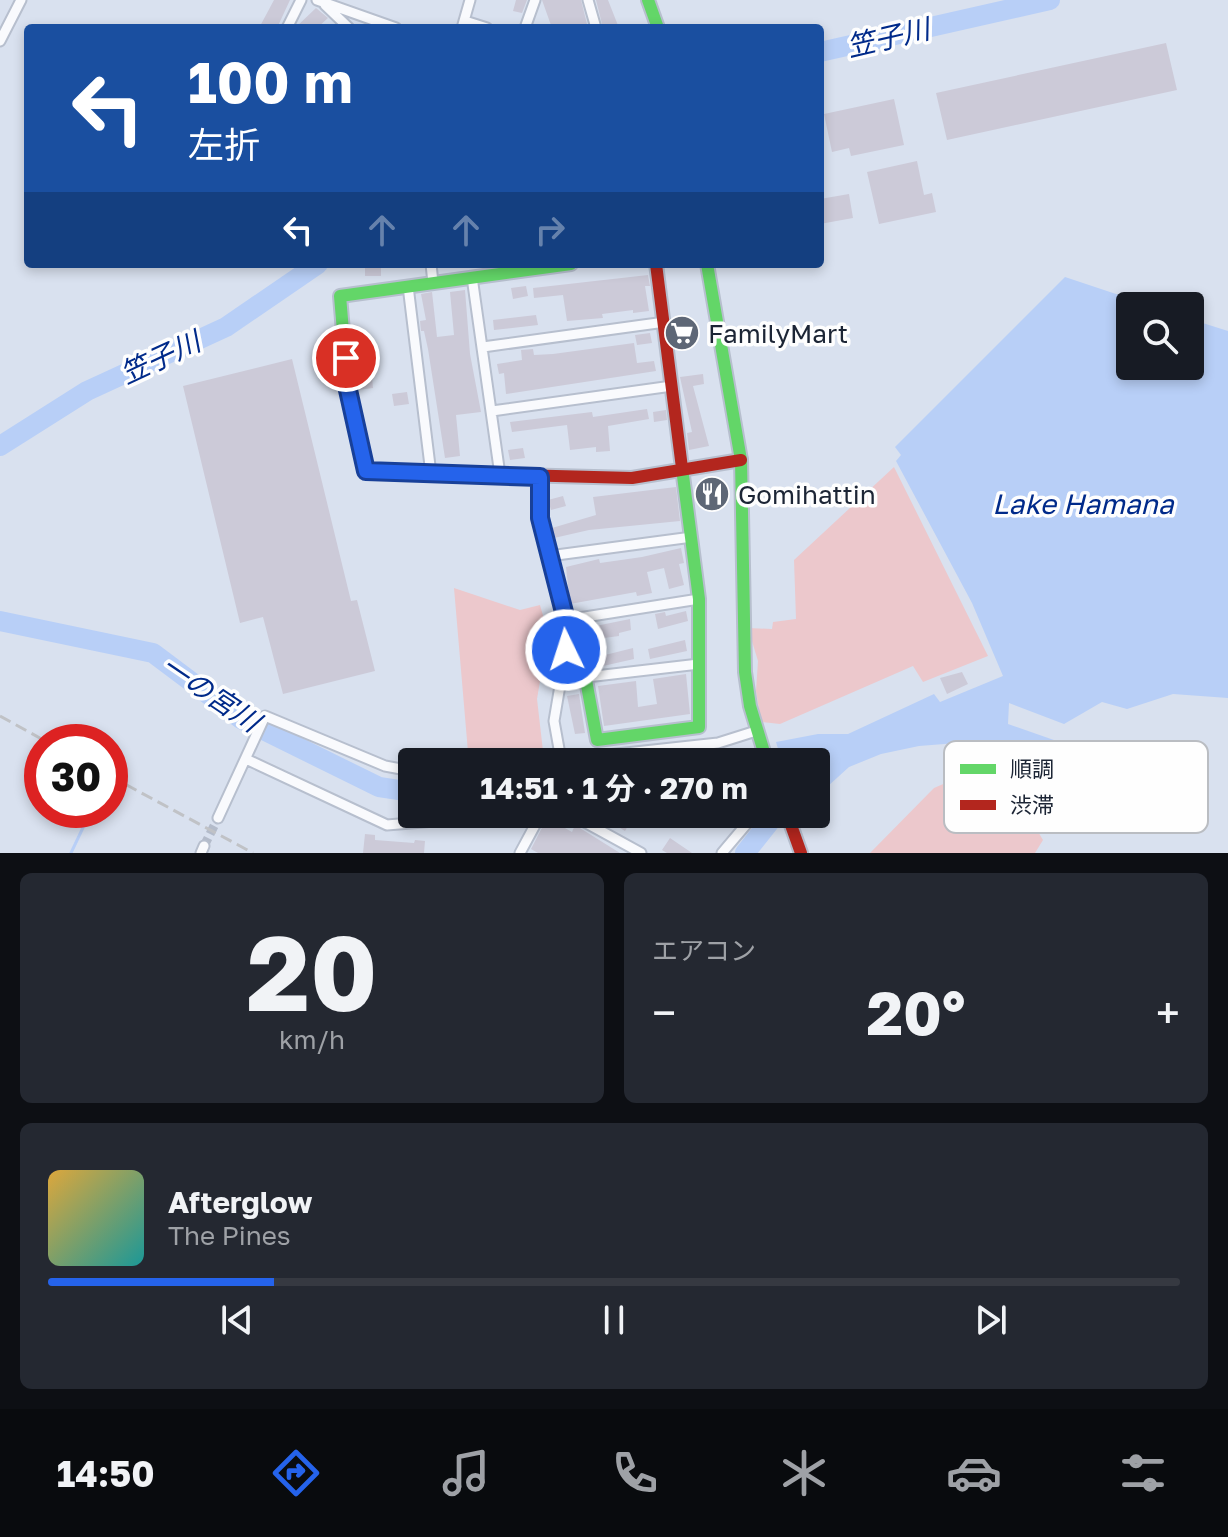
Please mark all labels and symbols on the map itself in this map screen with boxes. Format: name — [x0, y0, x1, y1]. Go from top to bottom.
water label: 笠子川 — [843, 11, 936, 63]
supermarket icon: FamilyMart — [663, 314, 701, 352]
place label: FamilyMart — [708, 318, 848, 349]
water label: 笠子川 — [115, 323, 208, 390]
pin — [312, 324, 380, 392]
restaurant icon: Gomihattin — [693, 475, 731, 513]
place label: Gomihattin — [738, 479, 876, 510]
water label: Lake Hamana — [992, 487, 1175, 520]
position arrow — [524, 608, 608, 692]
water label: 一の宮川 — [155, 648, 269, 740]
speed limit sign: 30 — [24, 724, 128, 828]
legend — [944, 741, 1208, 833]
text: 順調 — [1010, 755, 1054, 782]
text: 渋滞 — [1010, 791, 1054, 818]

